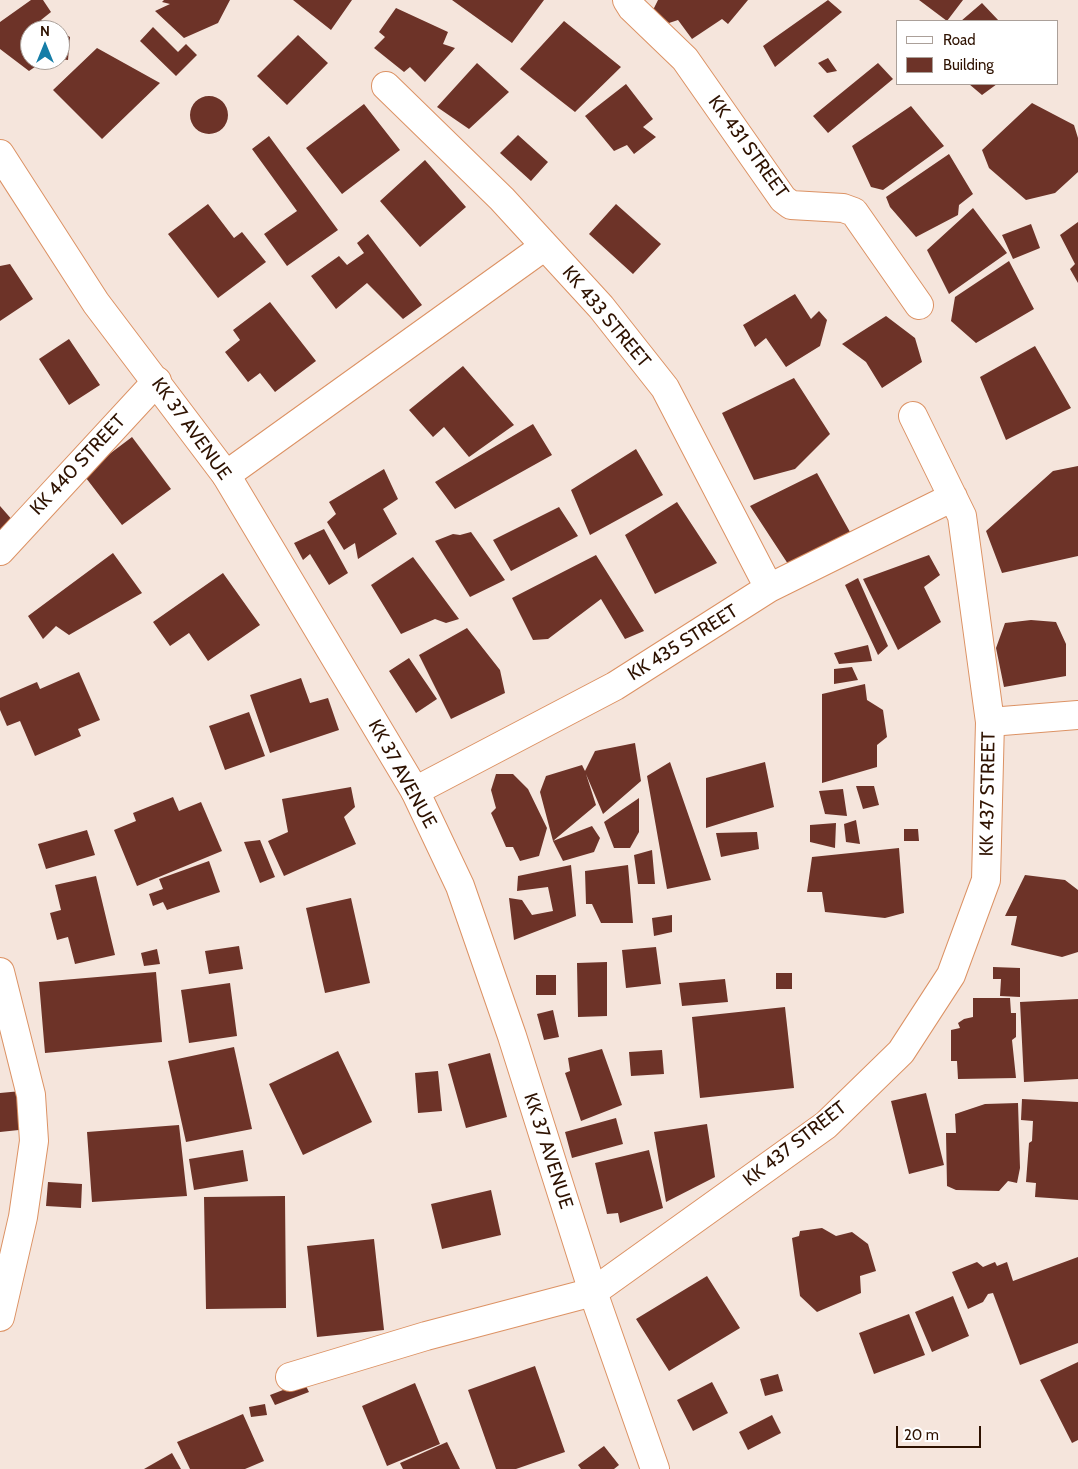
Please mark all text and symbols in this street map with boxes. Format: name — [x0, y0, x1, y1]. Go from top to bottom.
north arrow — [20, 20, 70, 70]
legend — [896, 20, 1058, 85]
text: N — [40, 22, 50, 40]
text: Road — [943, 31, 976, 49]
text: Building — [943, 56, 994, 74]
street label: KK 431 STREET — [703, 91, 793, 203]
street label: KK 433 STREET — [557, 262, 655, 372]
street label: KK 37 AVENUE — [146, 374, 236, 484]
street label: KK 440 STREET — [26, 410, 130, 520]
street label: KK 435 STREET — [624, 600, 742, 686]
street label: KK 37 AVENUE — [363, 716, 441, 832]
street label: KK 437 STREET — [976, 731, 1000, 857]
street label: KK 37 AVENUE — [519, 1090, 577, 1212]
street label: KK 437 STREET — [739, 1097, 851, 1191]
scale bar — [898, 1416, 983, 1448]
text: 20 m — [904, 1426, 939, 1444]

